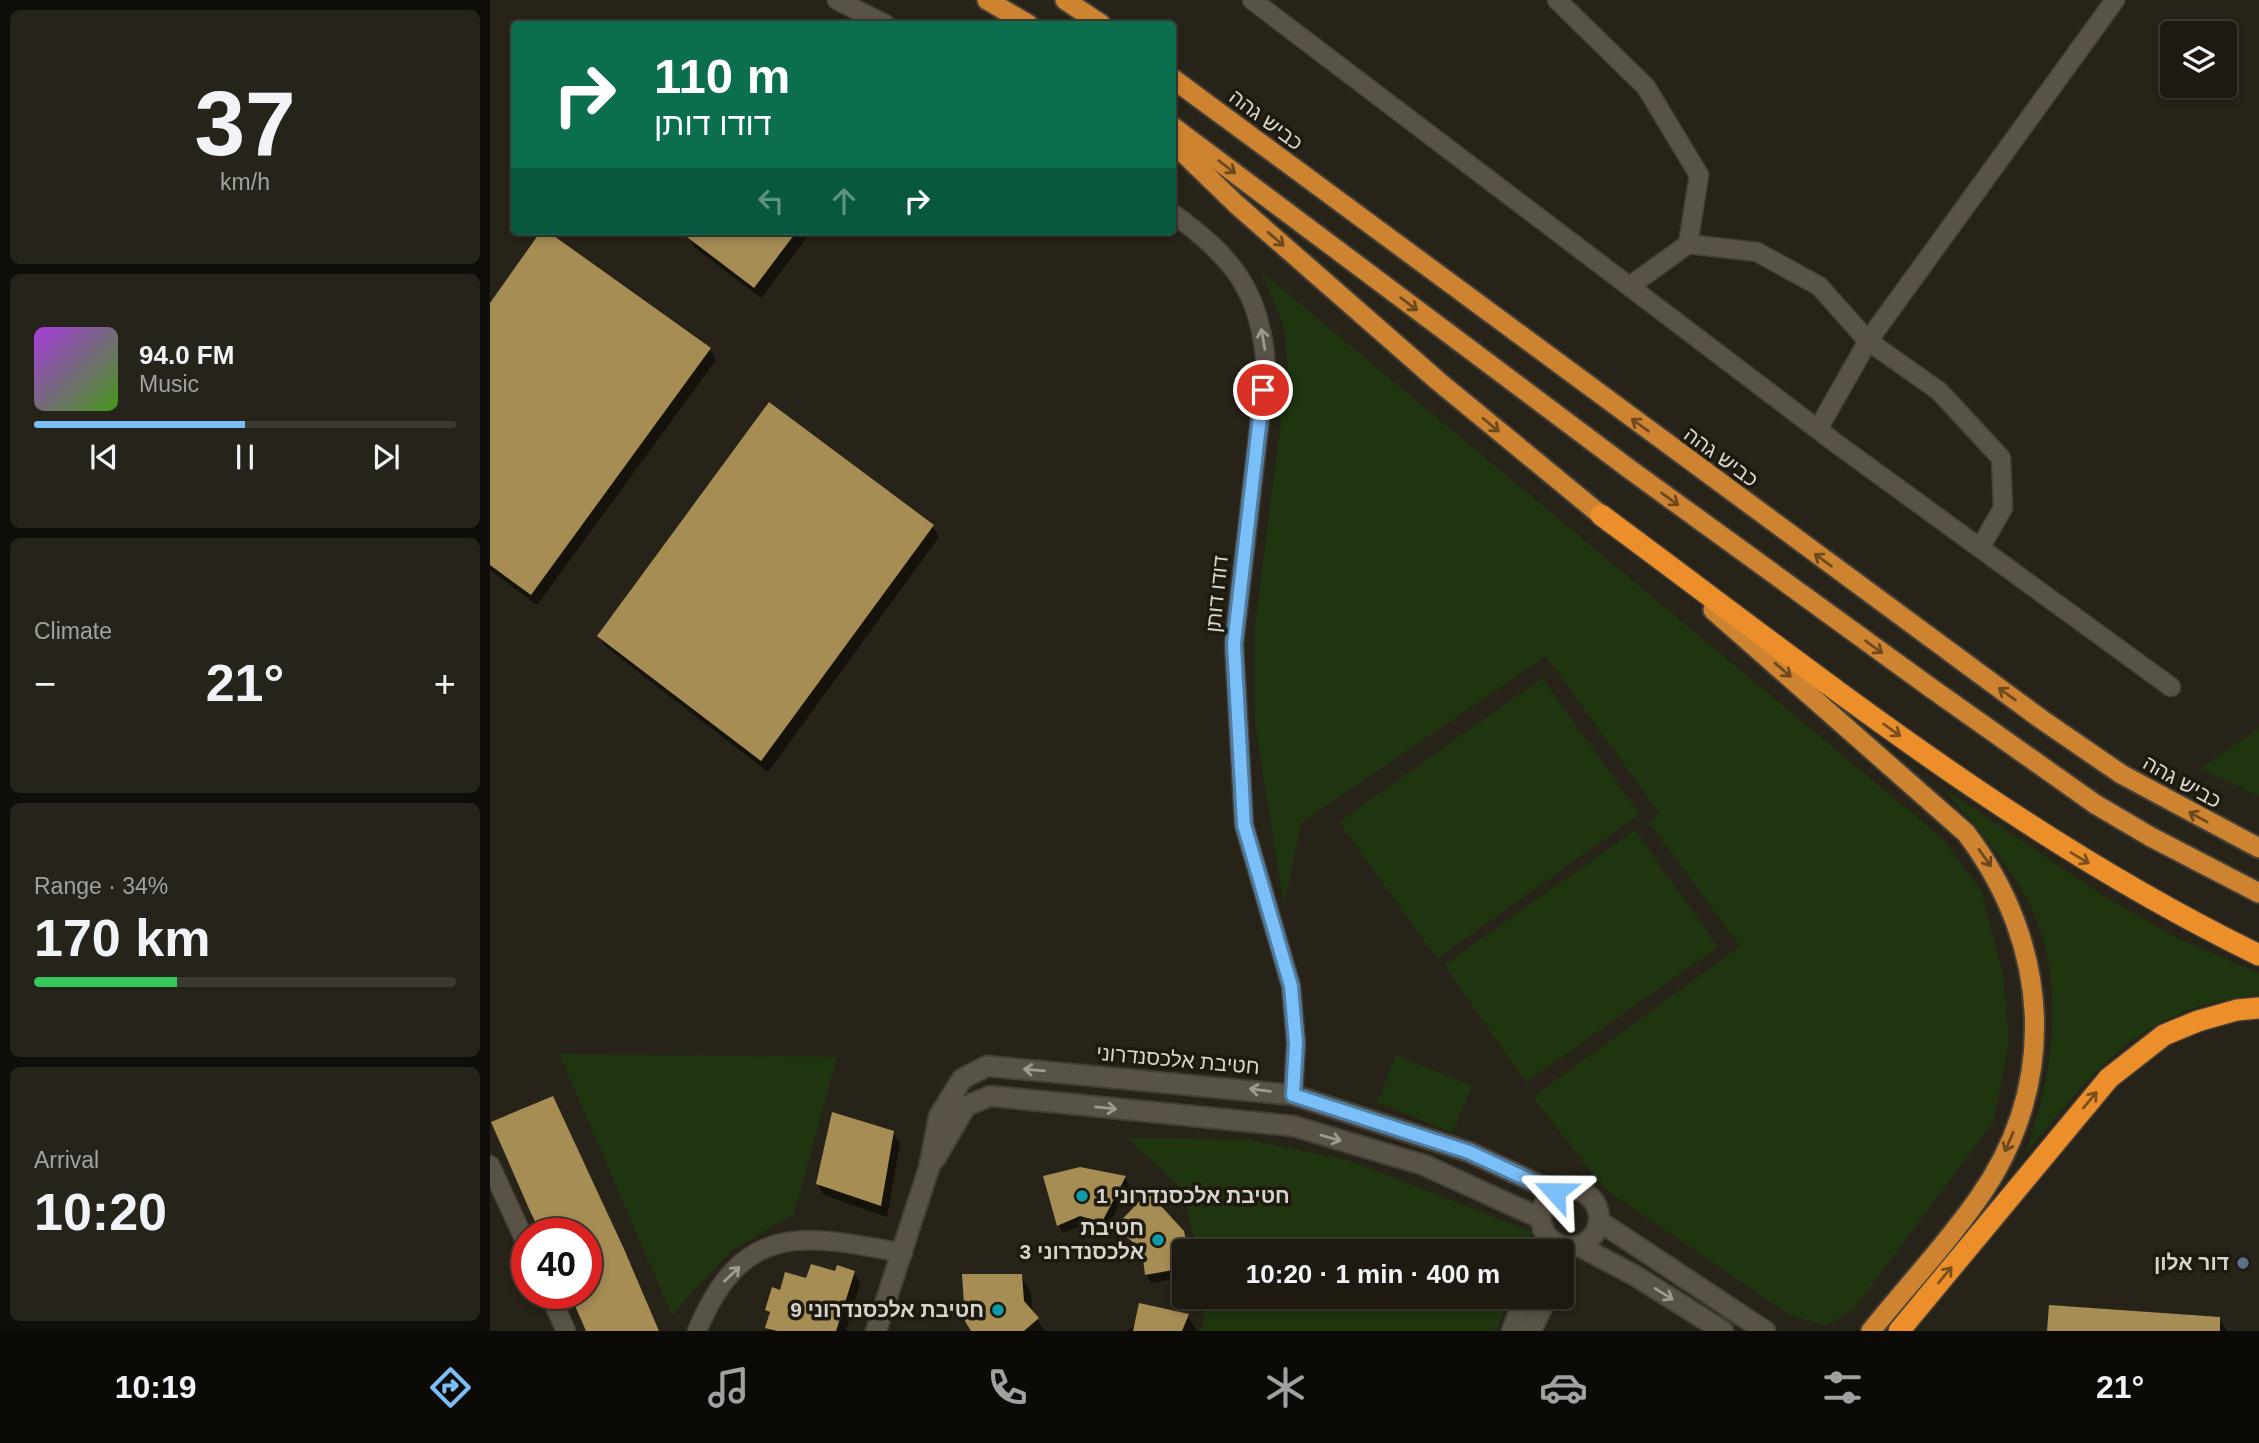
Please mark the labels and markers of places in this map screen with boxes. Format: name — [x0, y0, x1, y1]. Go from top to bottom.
pin — [1233, 360, 1293, 420]
place label: חטיבת אלכסנדרוני 1 — [1096, 1184, 1290, 1207]
marker: חטיבת אלכסנדרוני 1 — [1074, 1188, 1090, 1204]
place label: חטיבת אלכסנדרוני 3 — [1020, 1216, 1144, 1263]
marker: חטיבת אלכסנדרוני 3 — [1150, 1232, 1166, 1248]
place label: דור אלון — [2154, 1251, 2229, 1274]
marker: דור אלון — [2235, 1255, 2251, 1271]
place label: חטיבת אלכסנדרוני 9 — [790, 1298, 984, 1321]
marker: חטיבת אלכסנדרוני 9 — [990, 1302, 1006, 1318]

